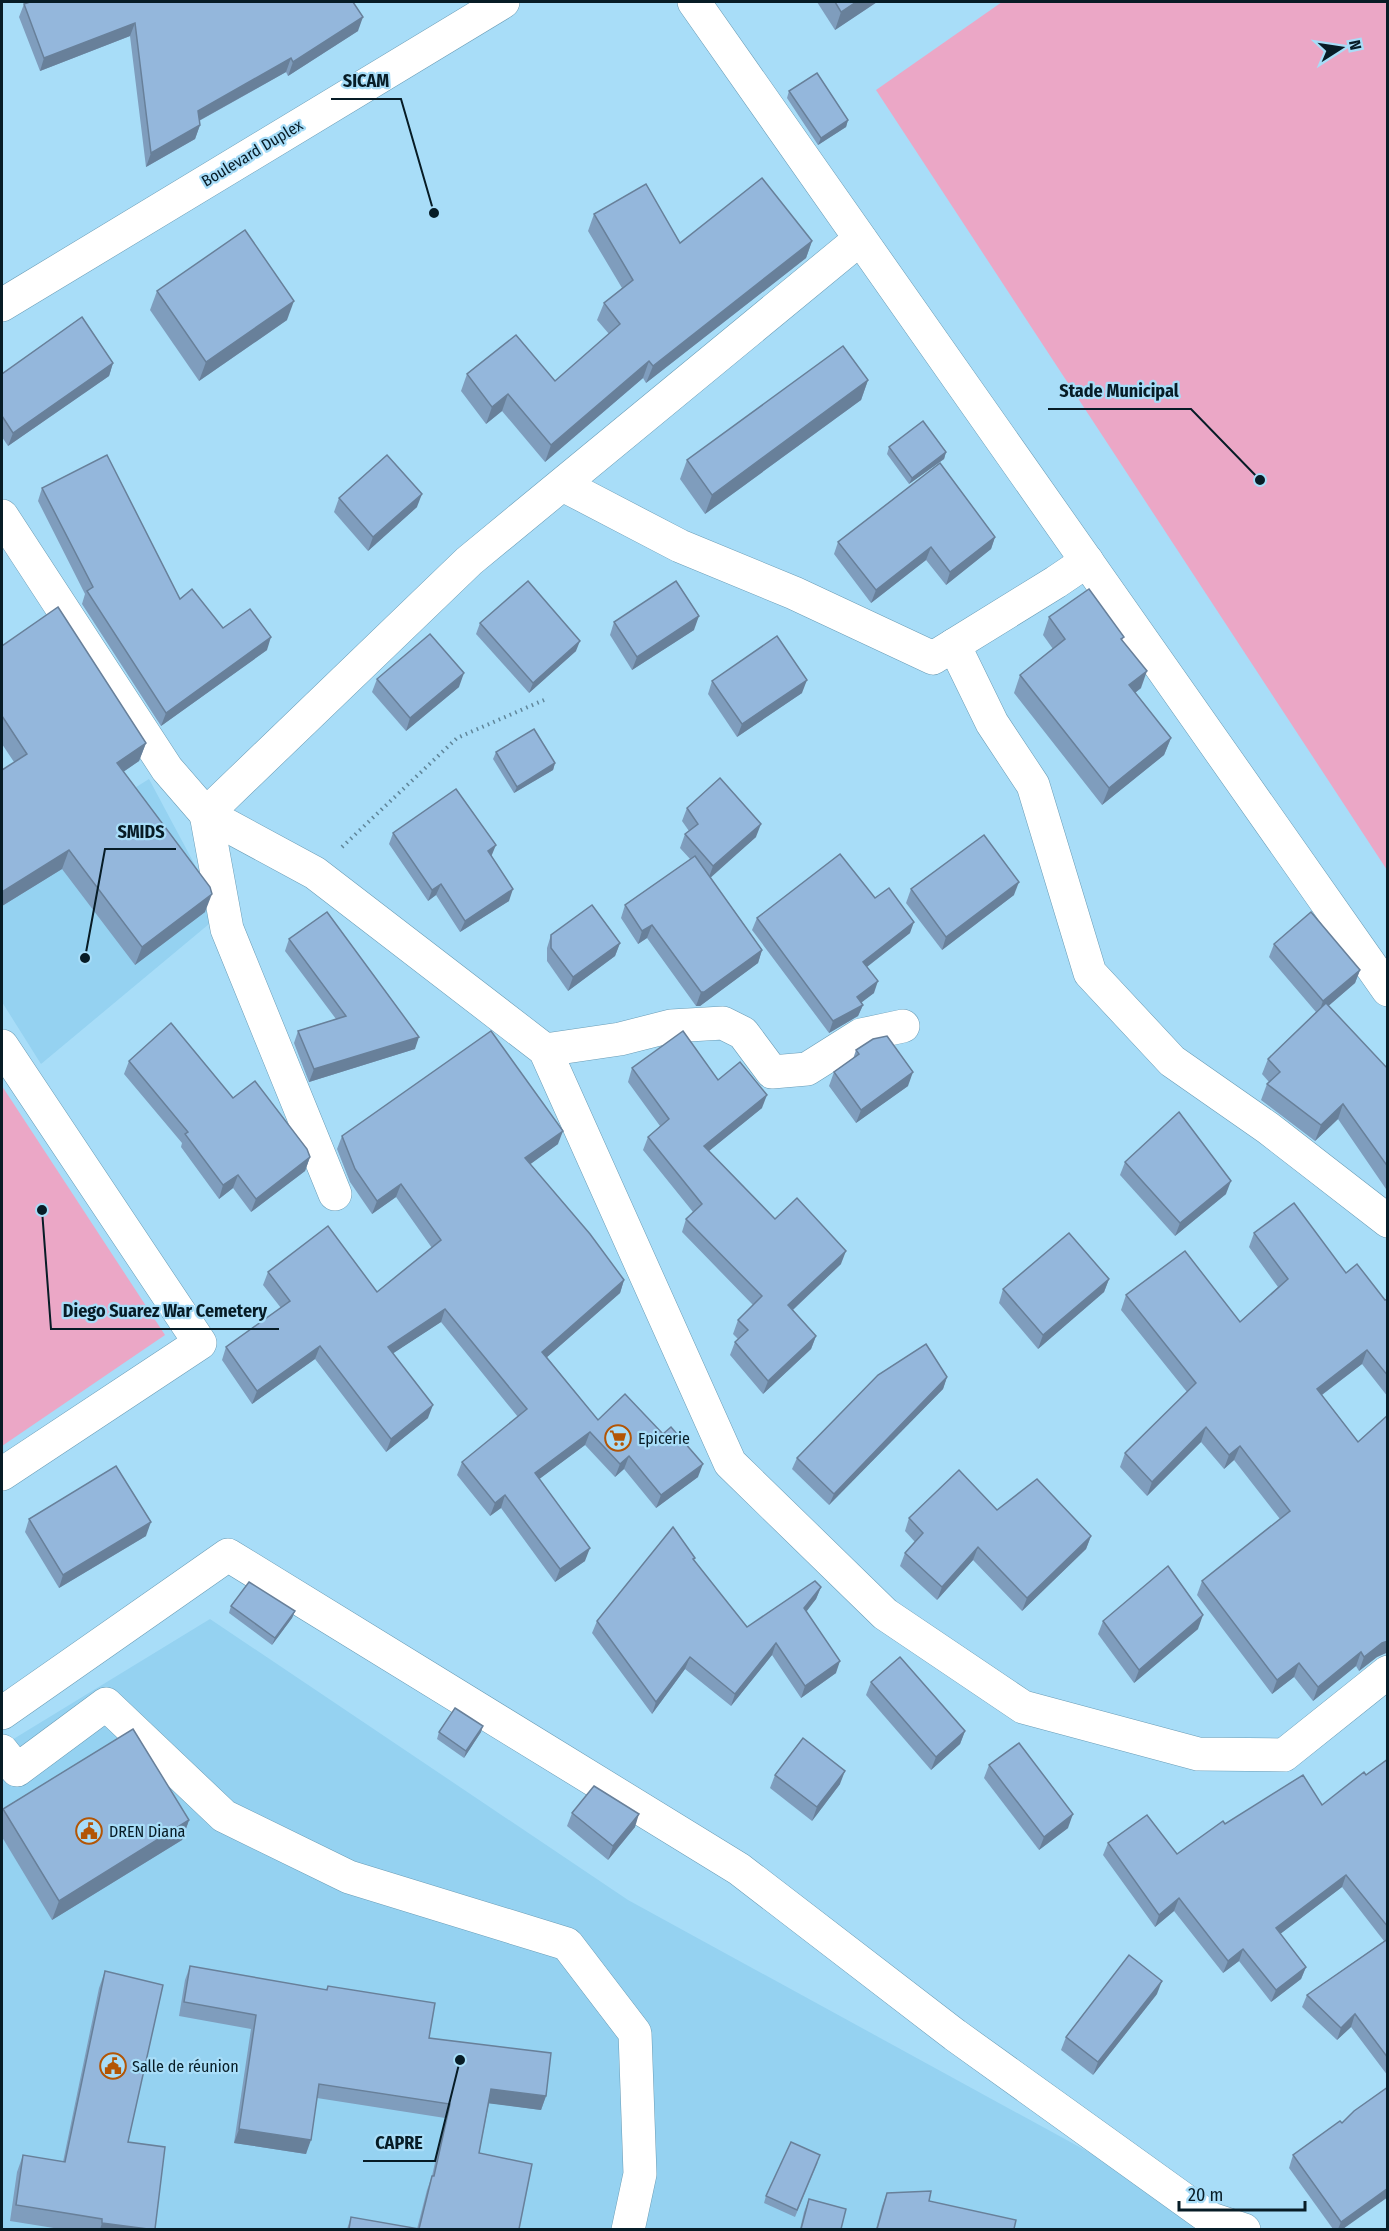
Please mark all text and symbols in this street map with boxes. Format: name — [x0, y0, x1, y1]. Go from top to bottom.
north arrow — [1311, 18, 1371, 78]
text: N — [1345, 38, 1365, 52]
callout: SICAM — [331, 63, 401, 99]
text: SICAM — [343, 70, 389, 92]
street label: Boulevard Duplex — [198, 115, 306, 191]
callout: Stade Municipal — [1048, 373, 1191, 409]
text: Stade Municipal — [1059, 380, 1179, 402]
callout: SMIDS — [105, 813, 176, 849]
text: SMIDS — [117, 821, 165, 843]
callout: Diego Suarez War Cemetery — [51, 1293, 279, 1329]
text: Diego Suarez War Cemetery — [63, 1300, 268, 1322]
supermarket icon: Epicerie — [603, 1423, 633, 1453]
place label: Epicerie — [638, 1429, 690, 1448]
public building icon: DREN Diana — [74, 1816, 104, 1846]
place label: DREN Diana — [109, 1822, 186, 1841]
public building icon: Salle de réunion — [98, 2051, 128, 2081]
place label: Salle de réunion — [132, 2057, 239, 2076]
callout: CAPRE — [363, 2125, 435, 2161]
text: CAPRE — [375, 2132, 423, 2154]
scale bar — [1179, 2174, 1305, 2212]
text: 20 m — [1188, 2184, 1223, 2206]

